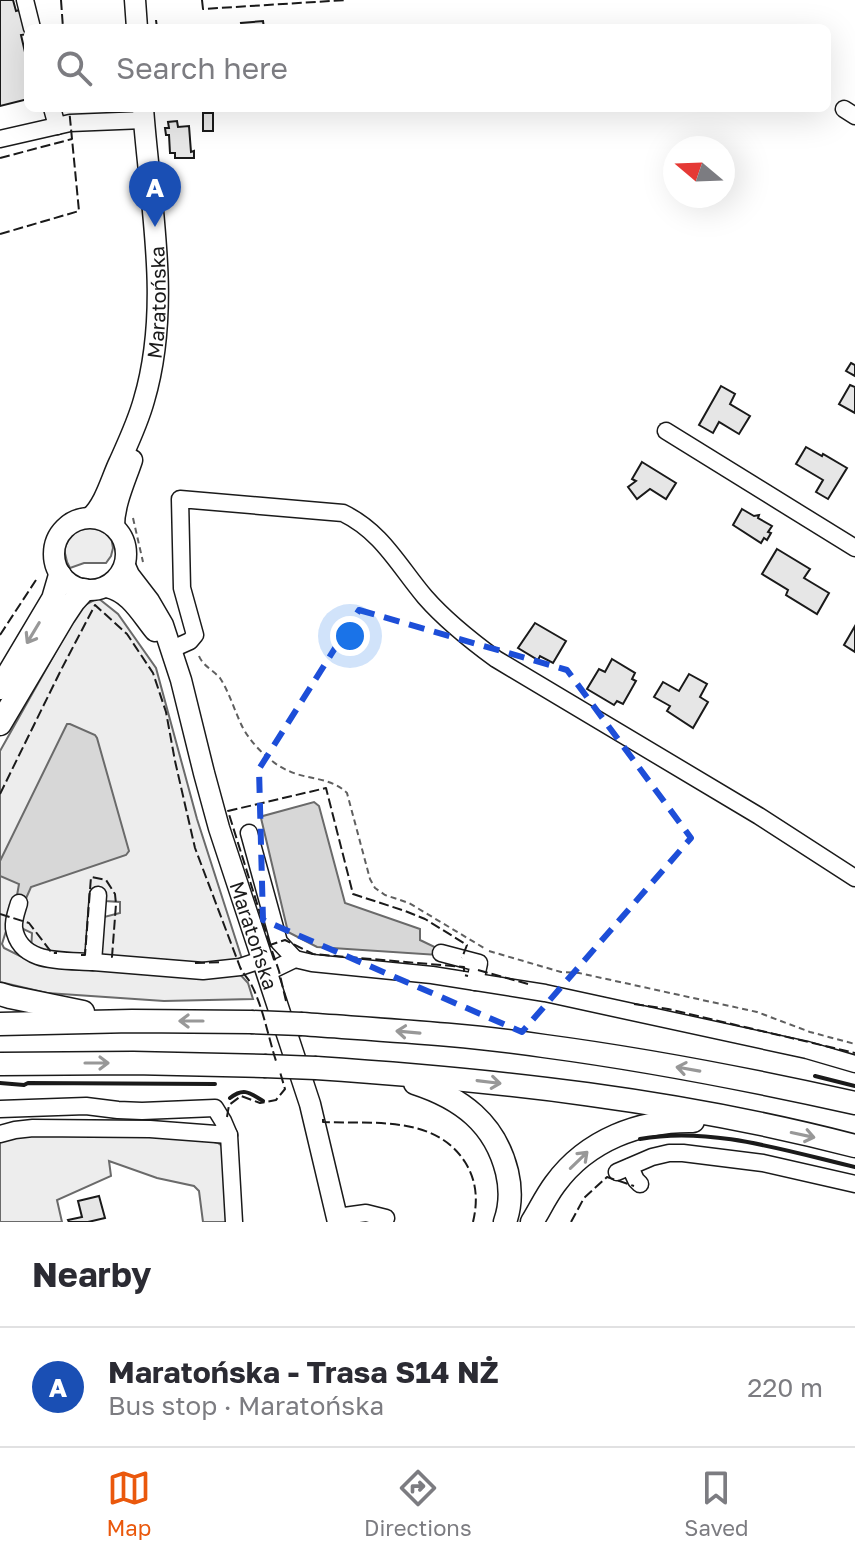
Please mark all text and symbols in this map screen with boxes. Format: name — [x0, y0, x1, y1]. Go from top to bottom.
search box — [24, 24, 831, 112]
icon: search — [52, 46, 96, 90]
text: Search here — [116, 50, 288, 86]
north arrow — [663, 136, 735, 208]
pin: A — [129, 161, 181, 227]
street label: Maratońska — [141, 245, 170, 360]
your location — [330, 616, 370, 656]
one-way arrow — [25, 621, 41, 644]
street label: Maratońska — [225, 878, 283, 992]
one-way arrow — [178, 1013, 205, 1029]
one-way arrow — [395, 1024, 422, 1039]
one-way arrow — [83, 1055, 110, 1071]
one-way arrow — [676, 1060, 702, 1075]
one-way arrow — [476, 1075, 502, 1090]
one-way arrow — [790, 1128, 815, 1143]
one-way arrow — [569, 1151, 588, 1170]
text: Nearby — [32, 1254, 152, 1294]
text: Maratońska - Trasa S14 NŻ — [108, 1354, 499, 1390]
text: A — [49, 1372, 67, 1403]
text: 220 m — [747, 1372, 823, 1403]
text: Bus stop · Maratońska — [108, 1390, 384, 1421]
tab: Map — [106, 1466, 151, 1541]
tab: Directions — [364, 1466, 472, 1541]
tab: Saved — [684, 1466, 749, 1541]

